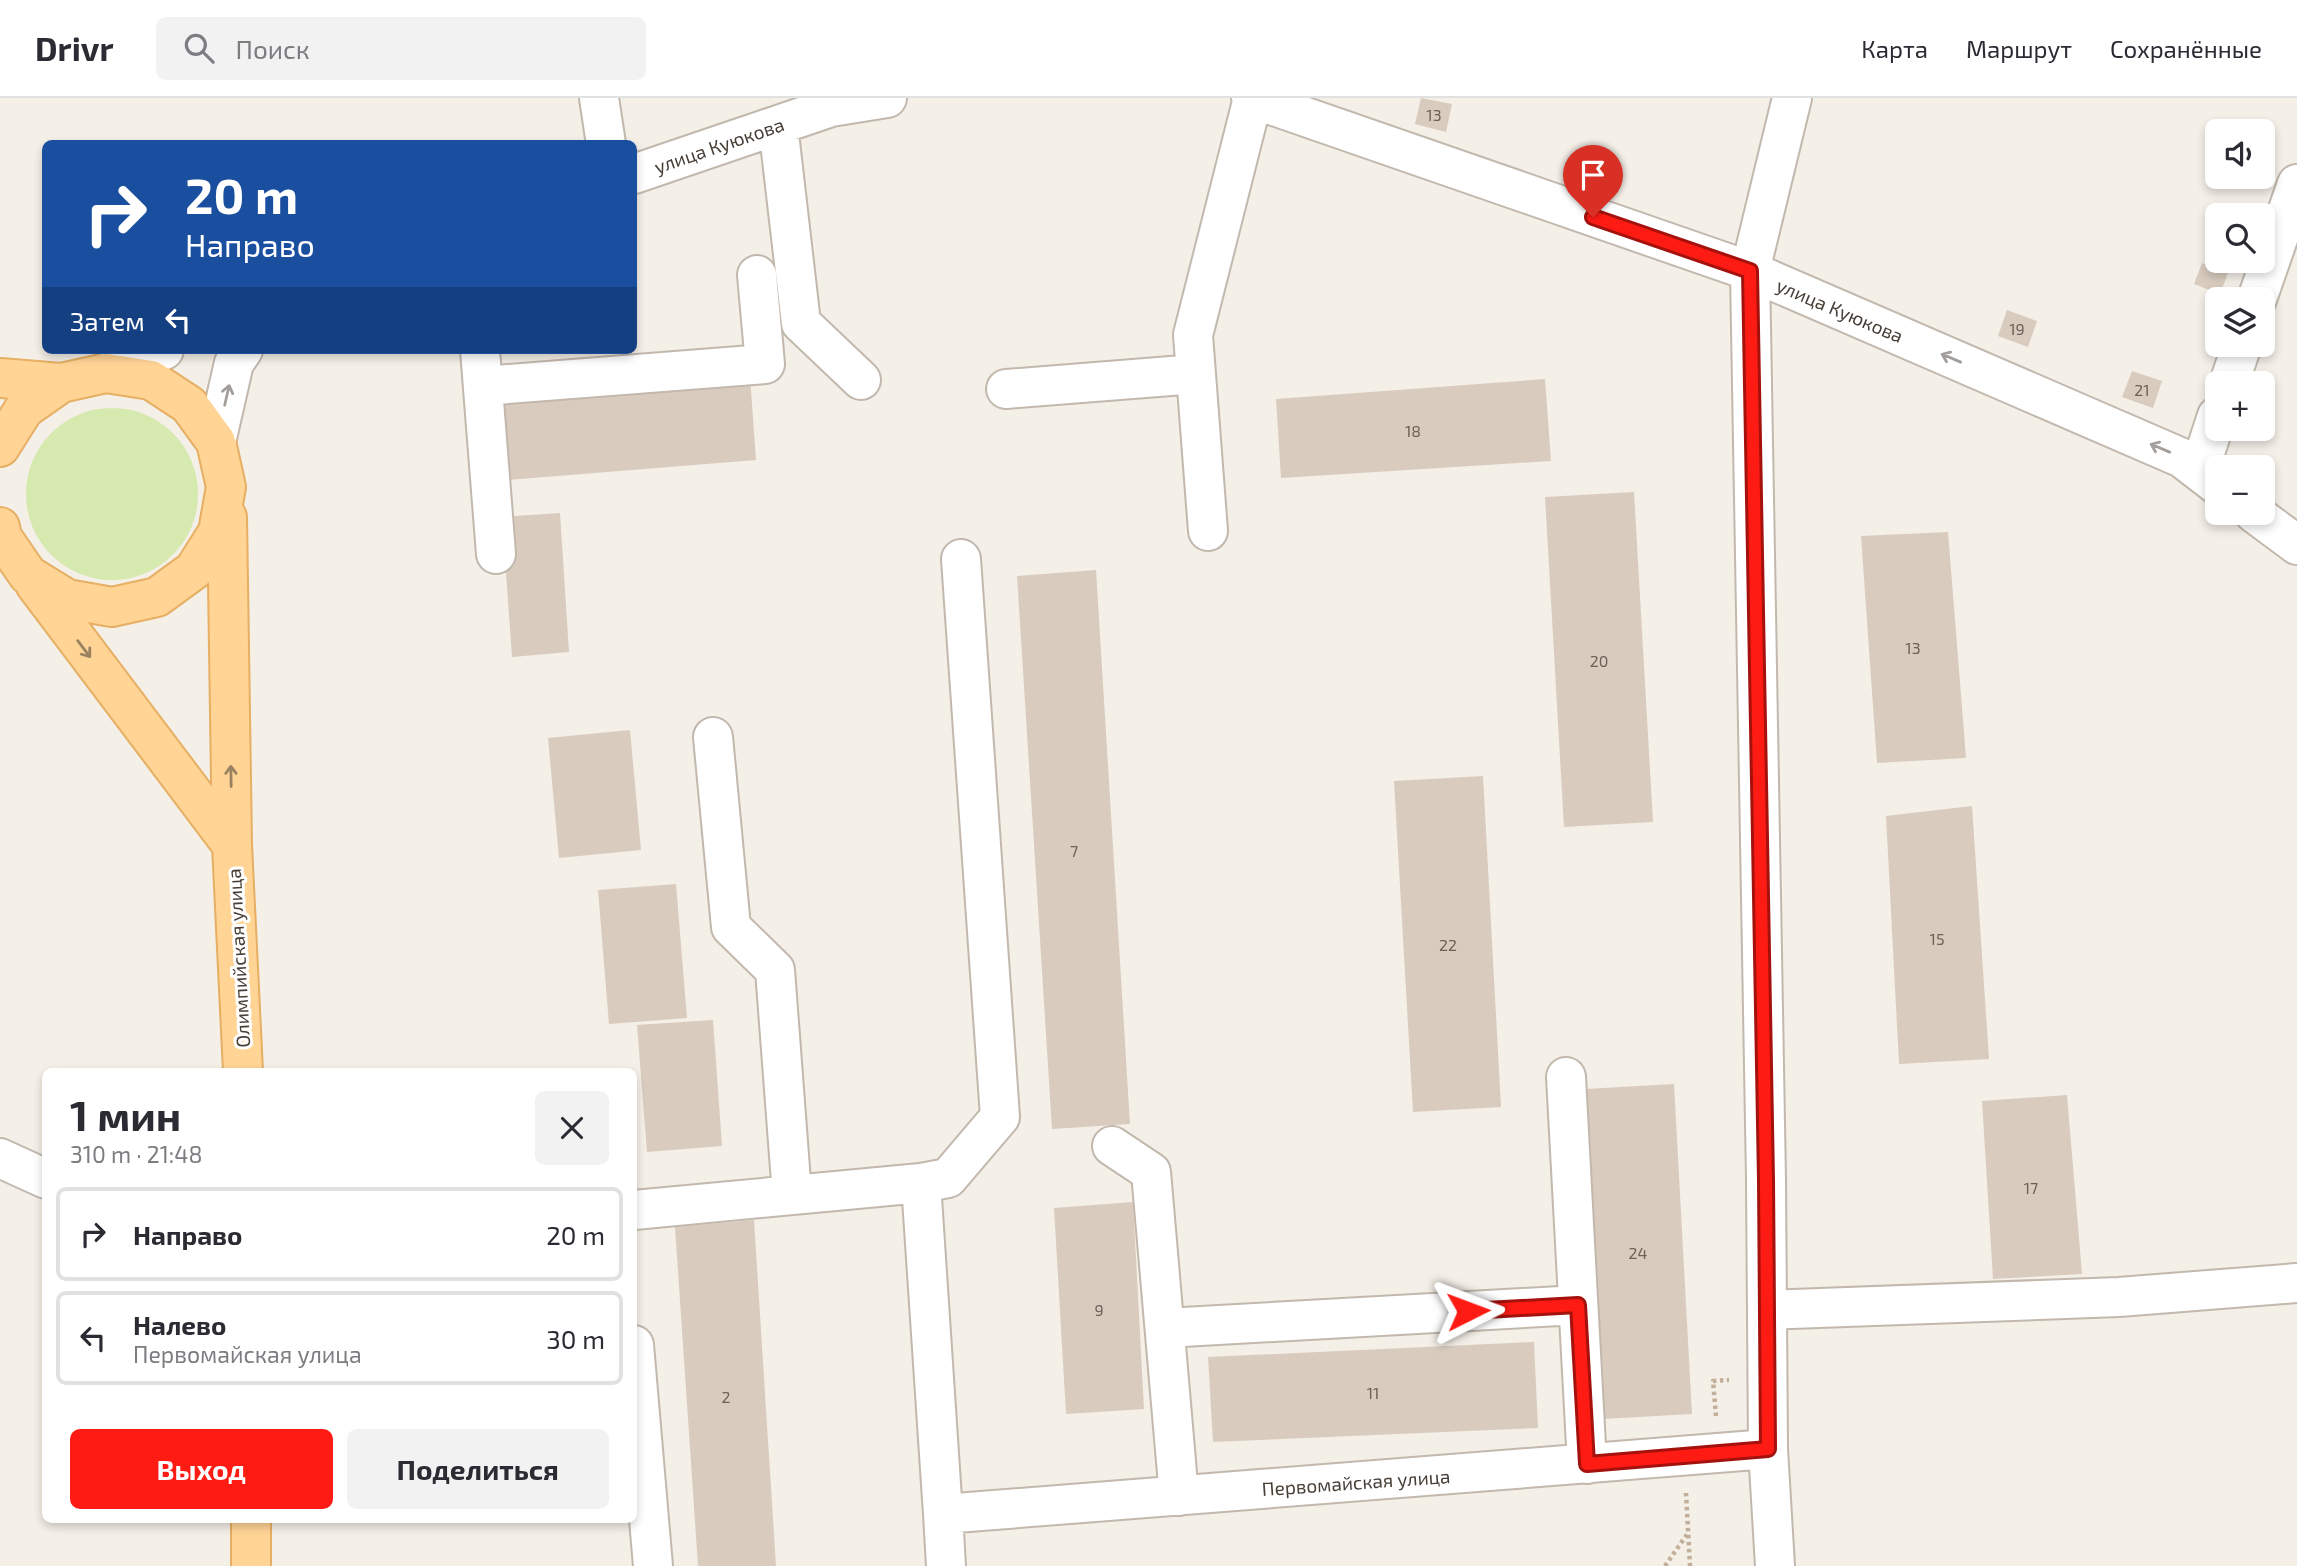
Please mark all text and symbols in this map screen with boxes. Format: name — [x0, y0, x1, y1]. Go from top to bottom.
search box — [156, 17, 646, 80]
text: Drivr — [35, 28, 114, 68]
icon: search — [180, 29, 218, 67]
text: Поиск — [236, 33, 310, 64]
text: Карта — [1861, 34, 1928, 63]
text: Маршрут — [1966, 34, 2072, 63]
text: Сохранённые — [2110, 34, 2262, 63]
house number: 13 — [1426, 105, 1442, 124]
street label: улица Куюкова — [651, 112, 787, 179]
map controls — [2205, 119, 2275, 525]
button: sound — [2205, 119, 2275, 189]
pin — [1563, 145, 1623, 217]
icon: arrive — [1574, 156, 1612, 194]
text: 20 m — [185, 165, 298, 224]
icon: right — [70, 168, 161, 259]
button: search — [2205, 203, 2275, 273]
text: Направо — [185, 225, 315, 263]
street label: улица Куюкова — [1773, 273, 1907, 348]
button: layers — [2205, 287, 2275, 357]
icon: left — [159, 301, 197, 339]
text: Затем — [70, 305, 145, 336]
house number: 19 — [2009, 319, 2025, 338]
one-way arrow — [1941, 351, 1962, 364]
button: + — [2205, 371, 2275, 441]
house number: 21 — [2134, 380, 2150, 399]
one-way arrow — [220, 384, 234, 407]
house number: 18 — [1405, 421, 1421, 440]
one-way arrow — [2150, 441, 2171, 454]
button: − — [2205, 455, 2275, 525]
house number: 13 — [1905, 638, 1921, 657]
one-way arrow — [77, 639, 92, 658]
house number: 20 — [1590, 651, 1608, 670]
one-way arrow — [224, 765, 238, 788]
house number: 7 — [1070, 841, 1078, 860]
street label: Олимпийская улица — [222, 868, 255, 1048]
house number: 15 — [1930, 929, 1944, 948]
house number: 22 — [1439, 935, 1457, 954]
text: 1 мин — [70, 1089, 181, 1139]
button: close — [535, 1091, 609, 1165]
text: 310 m · 21:48 — [70, 1140, 202, 1168]
house number: 17 — [2024, 1178, 2038, 1197]
icon: right — [74, 1215, 112, 1253]
text: Направо — [133, 1219, 242, 1250]
text: 20 m — [546, 1219, 605, 1250]
house number: 24 — [1629, 1243, 1648, 1262]
position arrow — [1431, 1274, 1505, 1348]
house number: 9 — [1094, 1300, 1104, 1319]
text: Налево — [133, 1309, 226, 1340]
icon: left — [74, 1319, 112, 1357]
text: 30 m — [546, 1323, 605, 1354]
text: Первомайская улица — [133, 1340, 362, 1368]
house number: 11 — [1367, 1383, 1379, 1402]
house number: 2 — [722, 1387, 731, 1406]
button: Выход — [70, 1429, 333, 1509]
button: Поделиться — [347, 1429, 609, 1509]
street label: Первомайская улица — [1261, 1464, 1451, 1501]

